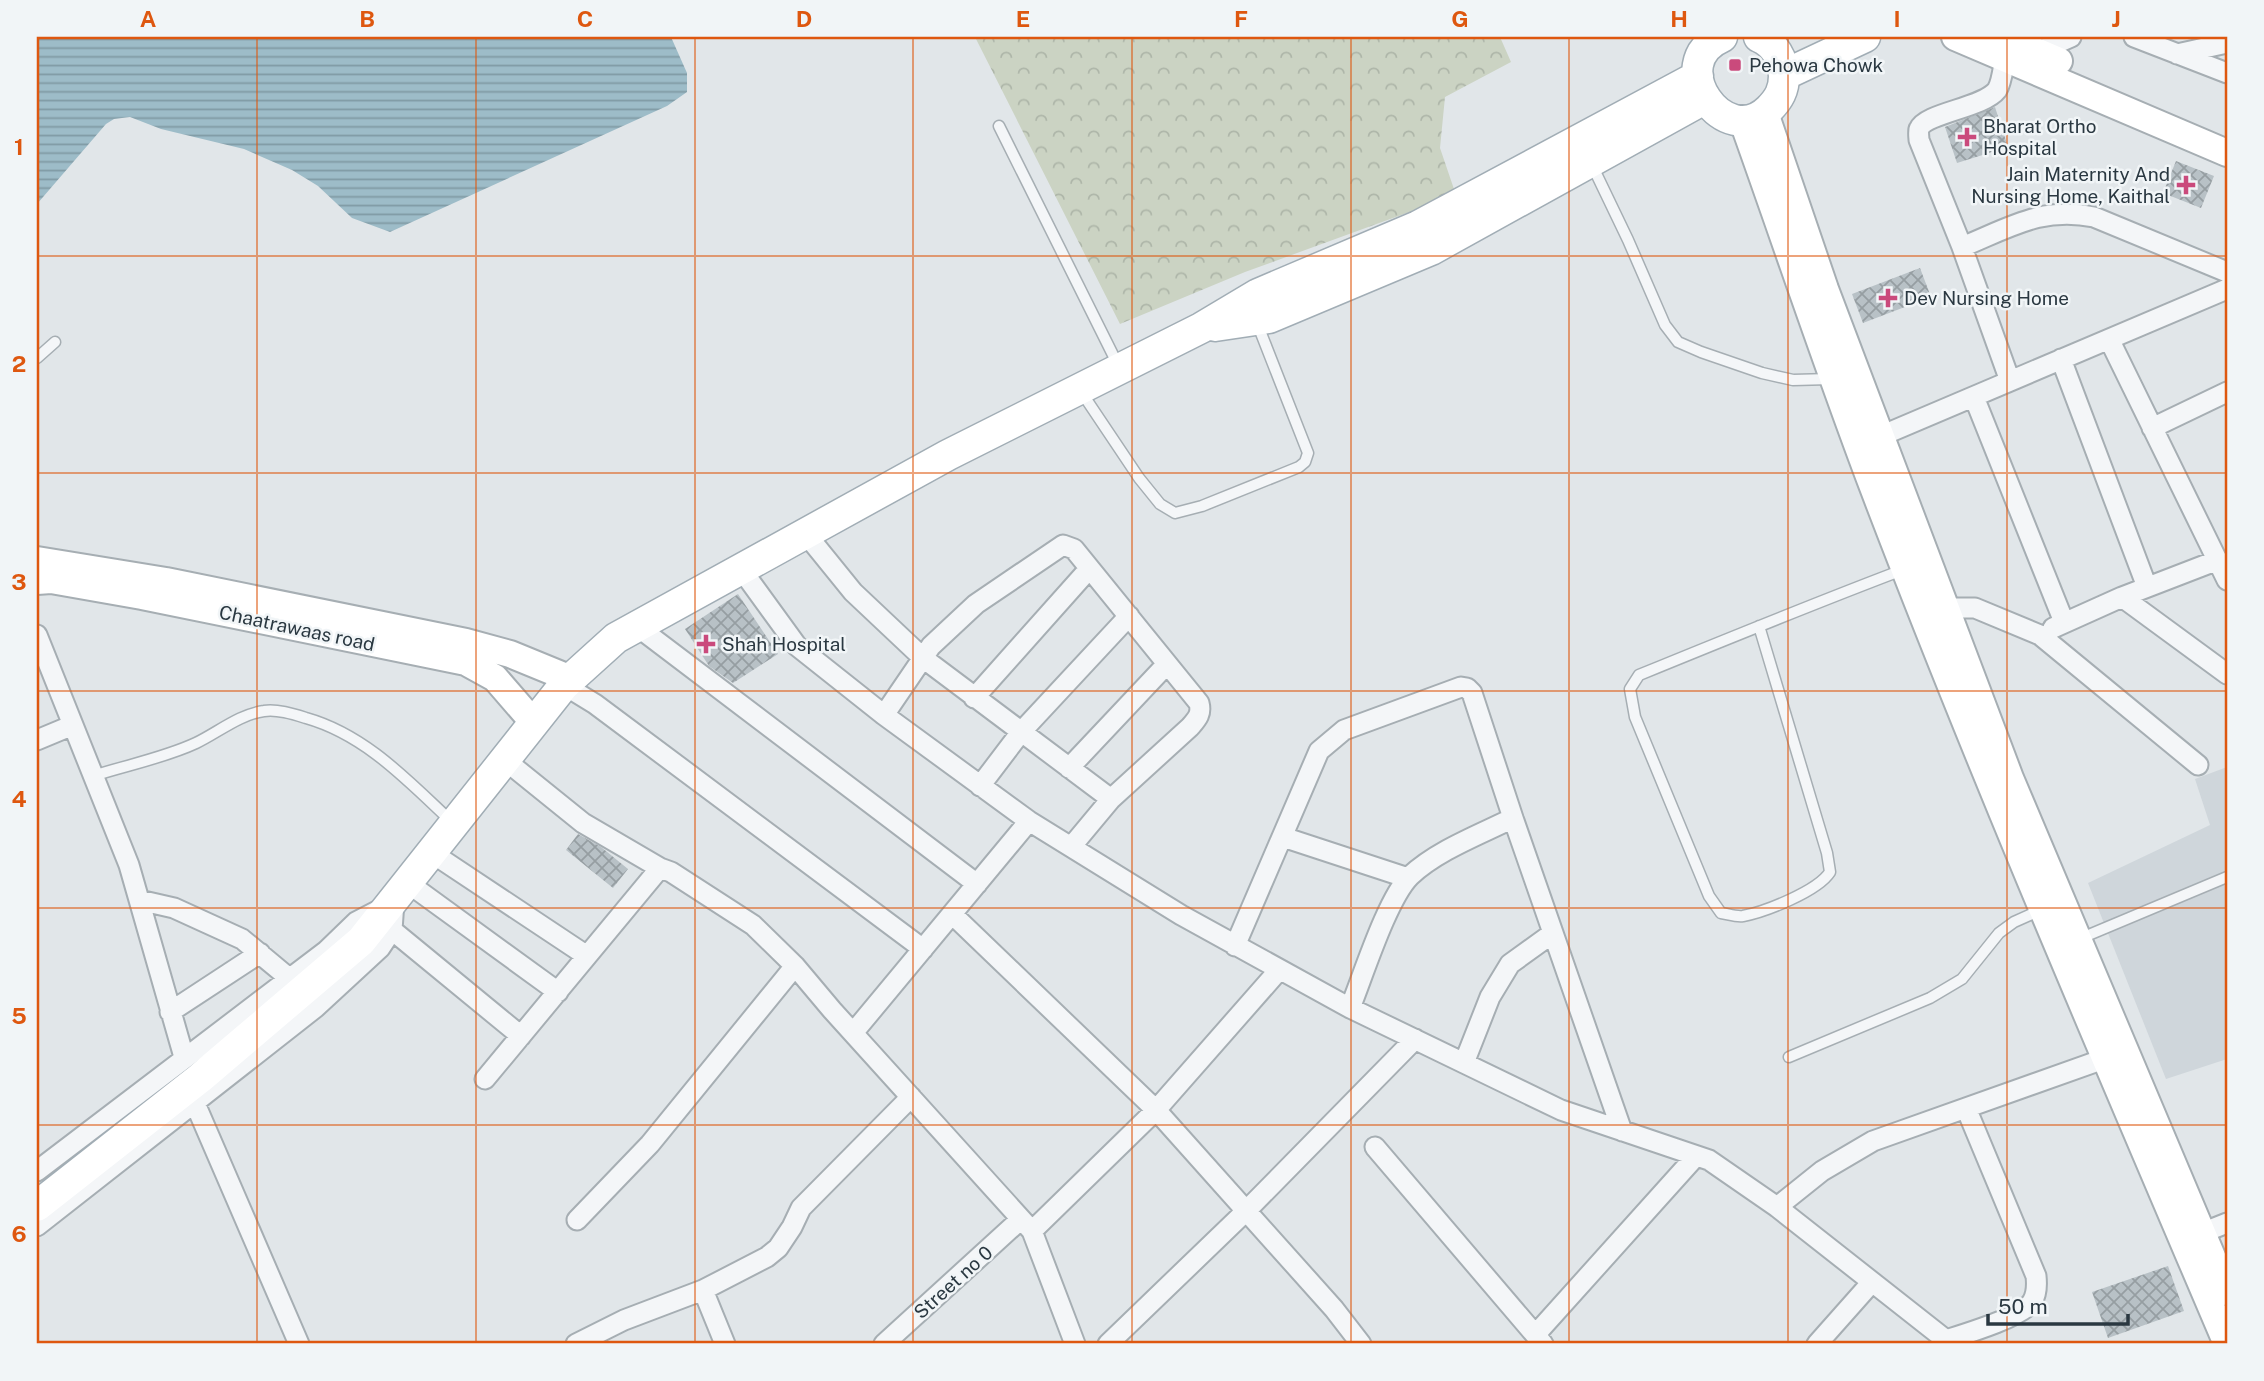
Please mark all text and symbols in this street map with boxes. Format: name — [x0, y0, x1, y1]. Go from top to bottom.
text: A — [140, 5, 157, 32]
text: B — [359, 5, 375, 32]
text: C — [577, 5, 593, 32]
text: D — [796, 5, 812, 32]
text: E — [1016, 5, 1030, 32]
text: F — [1234, 5, 1248, 32]
text: G — [1451, 5, 1469, 32]
text: H — [1670, 5, 1688, 32]
text: I — [1893, 5, 1901, 32]
text: J — [2111, 5, 2121, 32]
place label: Pehowa Chowk — [1749, 54, 1883, 76]
marker: Pehowa Chowk — [1727, 57, 1743, 73]
place label: Bharat Ortho Hospital — [1983, 115, 2096, 159]
marker: Bharat Ortho Hospital — [1957, 127, 1977, 147]
text: 1 — [14, 133, 24, 160]
place label: Jain Maternity And Nursing Home, Kaithal — [1971, 163, 2170, 207]
marker: Jain Maternity And Nursing Home, Kaithal — [2176, 175, 2196, 195]
place label: Dev Nursing Home — [1904, 287, 2069, 309]
marker: Dev Nursing Home — [1878, 288, 1898, 308]
text: 2 — [12, 350, 26, 377]
text: 3 — [11, 568, 27, 595]
street label: Chaatrawaas road — [217, 601, 377, 655]
place label: Shah Hospital — [722, 633, 846, 655]
marker: Shah Hospital — [696, 634, 716, 654]
text: 4 — [11, 785, 27, 812]
text: 5 — [11, 1002, 27, 1029]
text: 6 — [11, 1220, 27, 1247]
street label: Street no 0 — [909, 1241, 997, 1323]
scale bar — [1988, 1283, 2128, 1327]
text: 50 m — [1998, 1294, 2048, 1319]

